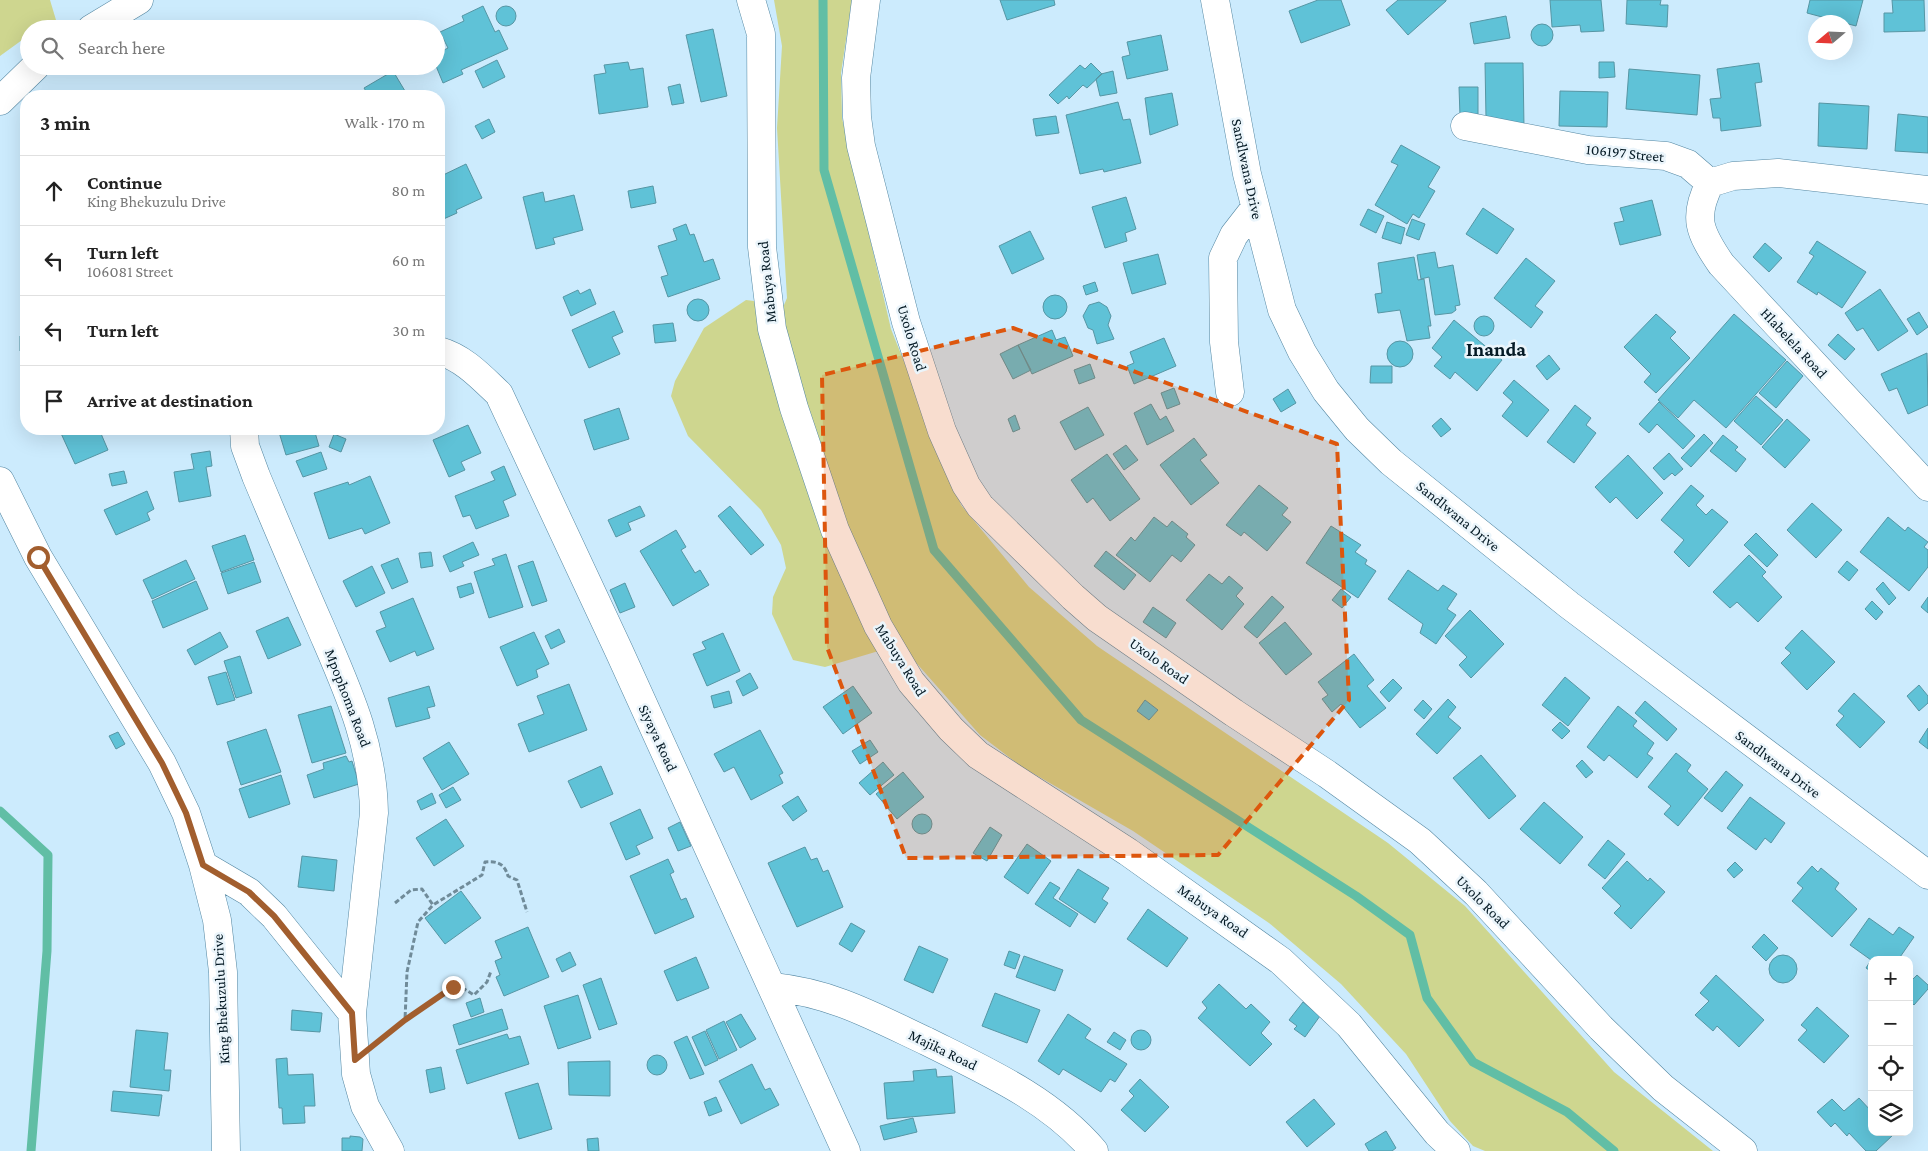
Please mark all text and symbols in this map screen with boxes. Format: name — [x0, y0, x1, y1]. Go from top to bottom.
north arrow — [1808, 15, 1853, 60]
search box — [20, 20, 445, 75]
icon: search — [38, 34, 66, 62]
text: Search here — [78, 37, 165, 58]
text: 3 min — [40, 111, 90, 135]
text: Walk · 170 m — [345, 114, 425, 131]
street label: Sandlwana Drive — [1229, 117, 1266, 221]
street label: 106197 Street — [1585, 141, 1666, 165]
text: Continue — [87, 172, 162, 193]
icon: ahead — [40, 177, 68, 205]
text: 80 m — [391, 182, 425, 199]
text: King Bhekuzulu Drive — [87, 193, 226, 210]
street label: Mabuya Road — [755, 240, 780, 324]
text: Turn left — [87, 242, 159, 263]
icon: left — [40, 247, 68, 275]
text: 60 m — [392, 252, 425, 269]
text: 106081 Street — [87, 263, 173, 280]
street label: Uxolo Road — [894, 303, 930, 373]
street label: Hlabelela Road — [1758, 305, 1830, 381]
icon: left — [40, 317, 68, 345]
text: Turn left — [87, 320, 159, 341]
text: 30 m — [393, 322, 425, 339]
district label: Inanda — [1466, 338, 1526, 360]
icon: arrive — [40, 387, 68, 415]
text: Arrive at destination — [87, 390, 253, 411]
street label: Sandlwana Drive — [1413, 478, 1503, 555]
route start — [27, 546, 50, 569]
street label: Mabuya Road — [872, 621, 930, 700]
street label: Uxolo Road — [1126, 635, 1192, 687]
street label: Mpophoma Road — [321, 647, 374, 750]
street label: Siyaya Road — [635, 702, 680, 774]
street label: Sandlwana Drive — [1732, 727, 1824, 801]
street label: Uxolo Road — [1453, 872, 1513, 932]
street label: Mabuya Road — [1174, 881, 1251, 942]
street label: King Bhekuzulu Drive — [210, 933, 233, 1064]
map controls — [1868, 956, 1913, 1136]
button: + — [1868, 956, 1913, 1001]
route end — [442, 976, 465, 999]
button: − — [1868, 1001, 1913, 1046]
street label: Majika Road — [906, 1027, 980, 1074]
button: locate — [1868, 1046, 1913, 1091]
button: layers — [1868, 1091, 1913, 1136]

